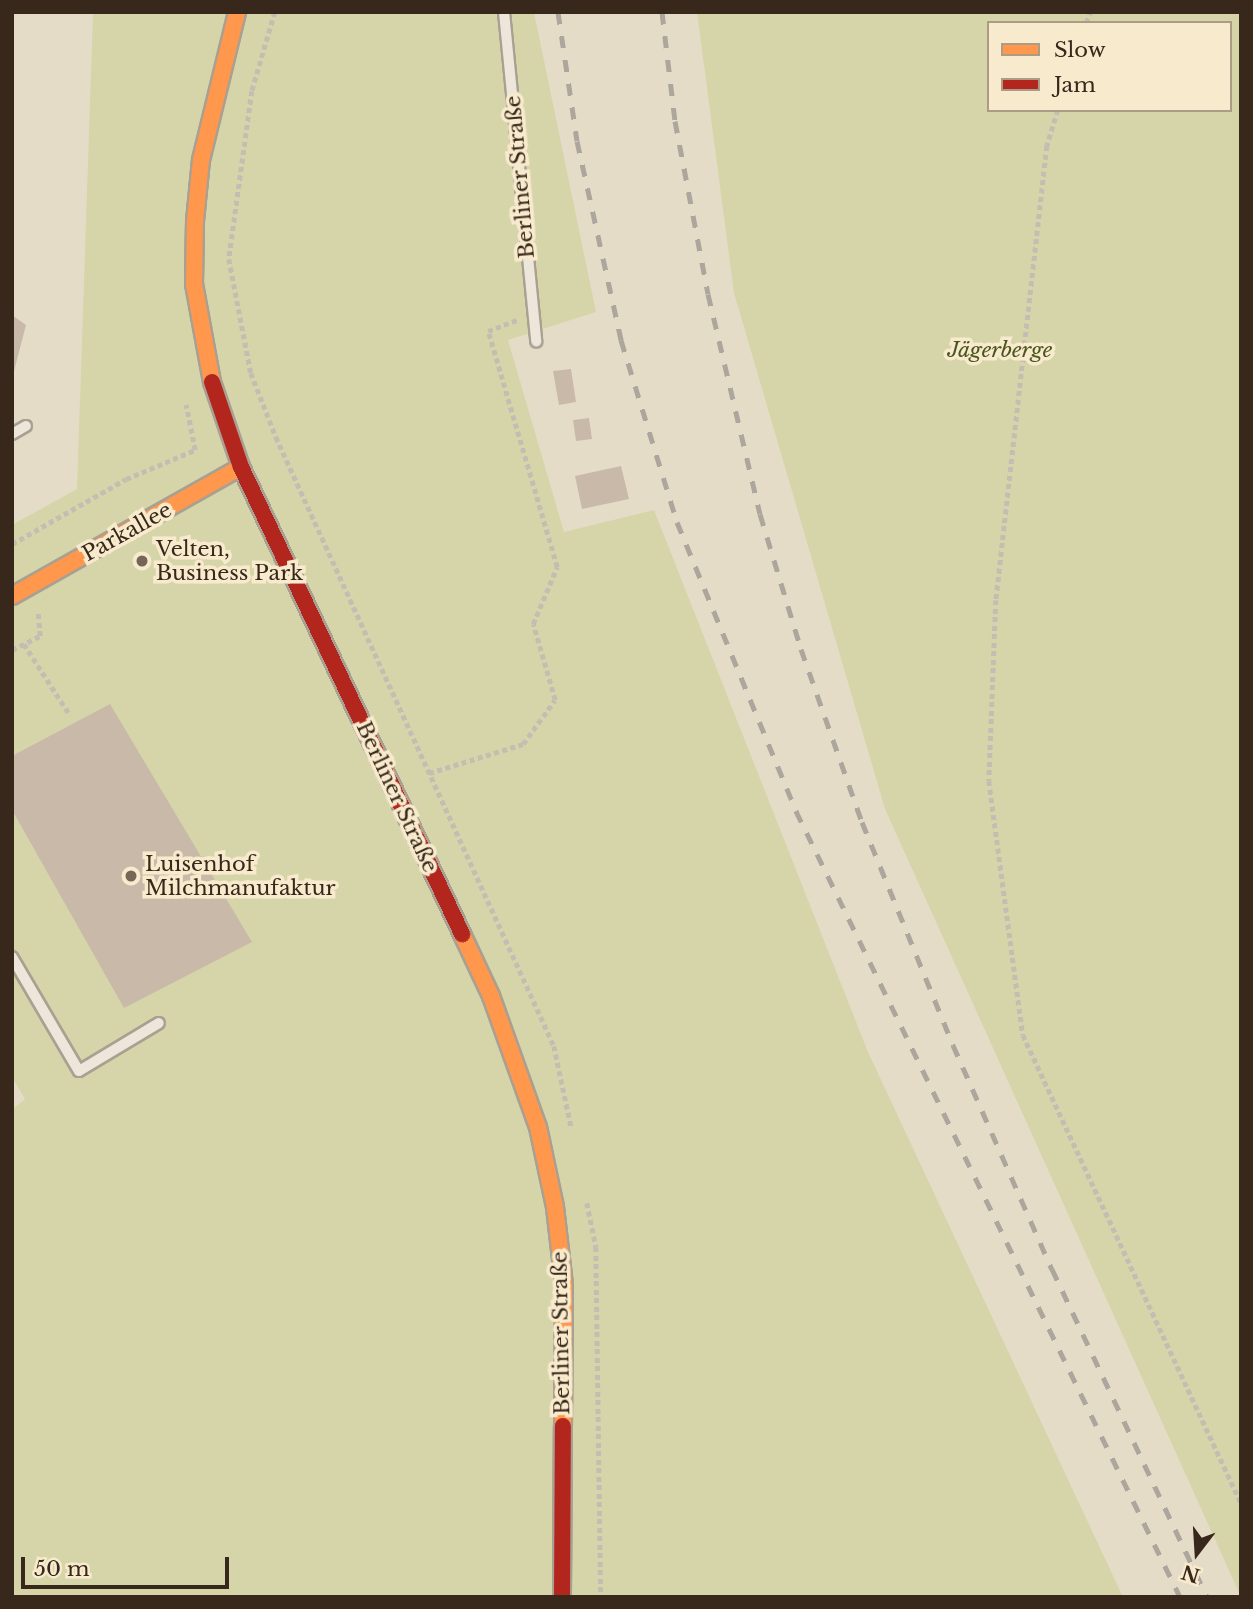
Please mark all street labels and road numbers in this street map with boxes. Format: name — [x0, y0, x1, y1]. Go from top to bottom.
street label: Berliner Straße — [500, 94, 540, 260]
street label: Parkallee — [78, 497, 176, 567]
street label: Berliner Straße — [351, 717, 443, 877]
street label: Berliner Straße — [547, 1251, 575, 1415]

